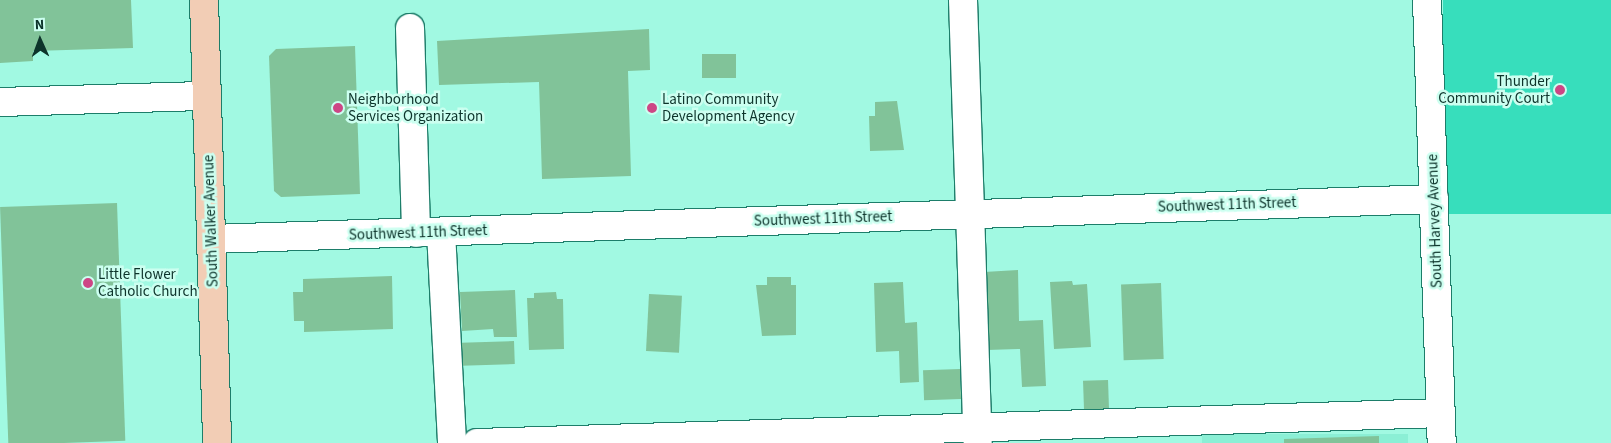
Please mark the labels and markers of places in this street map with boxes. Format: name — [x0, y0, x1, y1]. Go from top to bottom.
place label: Thunder Community Court — [1438, 72, 1550, 107]
marker: Thunder Community Court — [1554, 84, 1566, 96]
place label: Neighborhood Services Organization — [348, 90, 483, 125]
place label: Latino Community Development Agency — [662, 90, 795, 125]
marker: Neighborhood Services Organization — [332, 102, 344, 114]
marker: Latino Community Development Agency — [646, 102, 658, 114]
place label: Little Flower Catholic Church — [98, 265, 198, 300]
marker: Little Flower Catholic Church — [82, 277, 94, 289]

